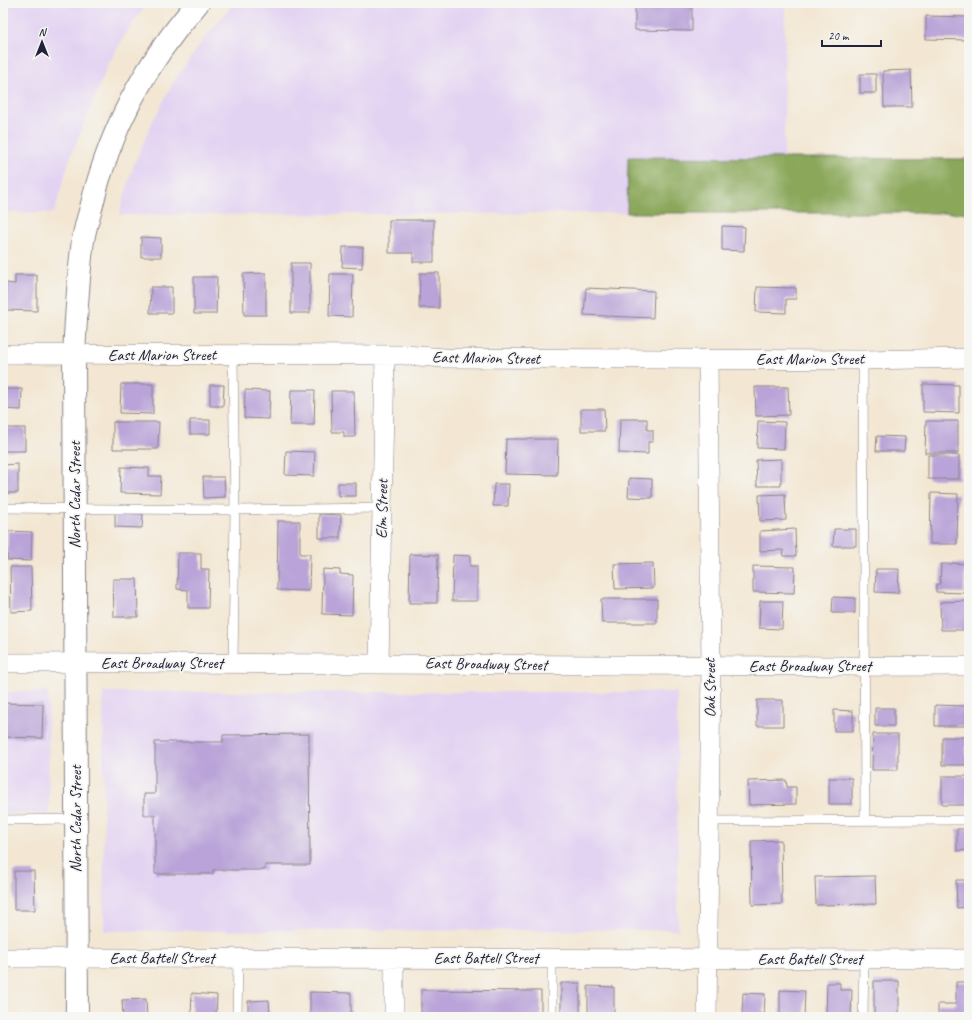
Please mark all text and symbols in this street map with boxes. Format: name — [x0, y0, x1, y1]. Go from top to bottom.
north arrow — [22, 22, 62, 62]
scale bar — [822, 22, 881, 48]
text: N — [39, 25, 48, 39]
text: 20 m — [828, 28, 850, 44]
street label: East Marion Street — [108, 345, 218, 365]
street label: East Marion Street — [432, 347, 542, 369]
street label: East Marion Street — [756, 349, 866, 369]
street label: North Cedar Street — [65, 440, 85, 549]
street label: Elm Street — [371, 477, 393, 539]
street label: East Broadway Street — [101, 653, 226, 673]
street label: East Broadway Street — [425, 653, 550, 675]
street label: East Broadway Street — [749, 656, 874, 676]
street label: Oak Street — [700, 657, 720, 718]
street label: North Cedar Street — [66, 764, 86, 873]
street label: East Battell Street — [110, 948, 217, 968]
street label: East Battell Street — [434, 948, 541, 968]
street label: East Battell Street — [758, 949, 865, 969]

